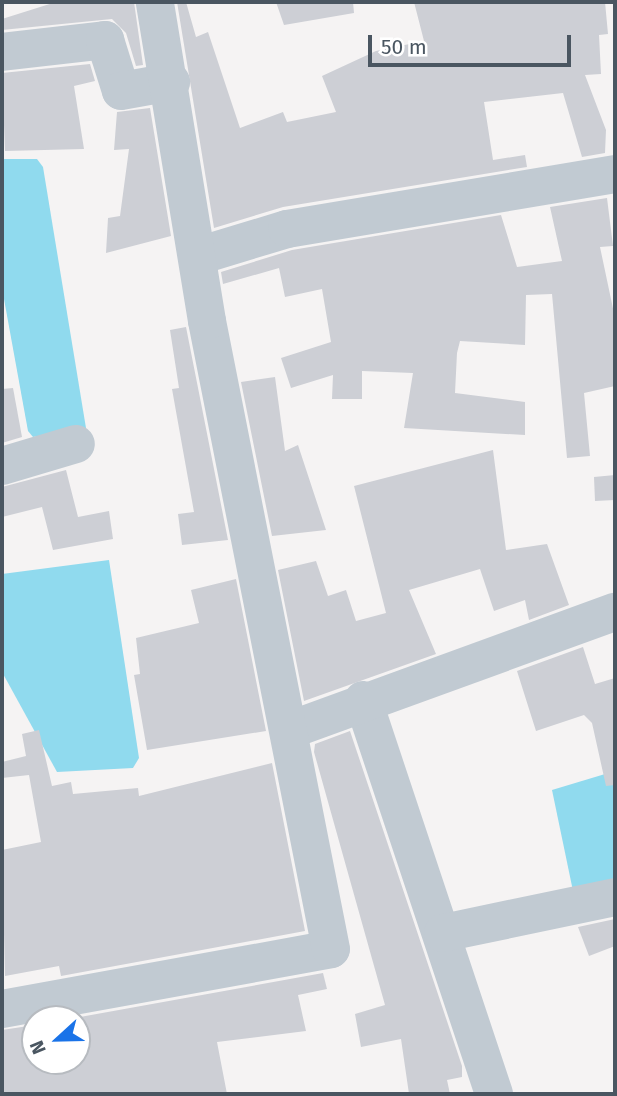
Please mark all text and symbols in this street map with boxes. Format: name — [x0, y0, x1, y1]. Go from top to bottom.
scale bar — [372, 21, 575, 65]
text: 50 m — [381, 34, 427, 60]
north arrow — [21, 1005, 91, 1075]
text: N — [25, 1037, 51, 1057]

